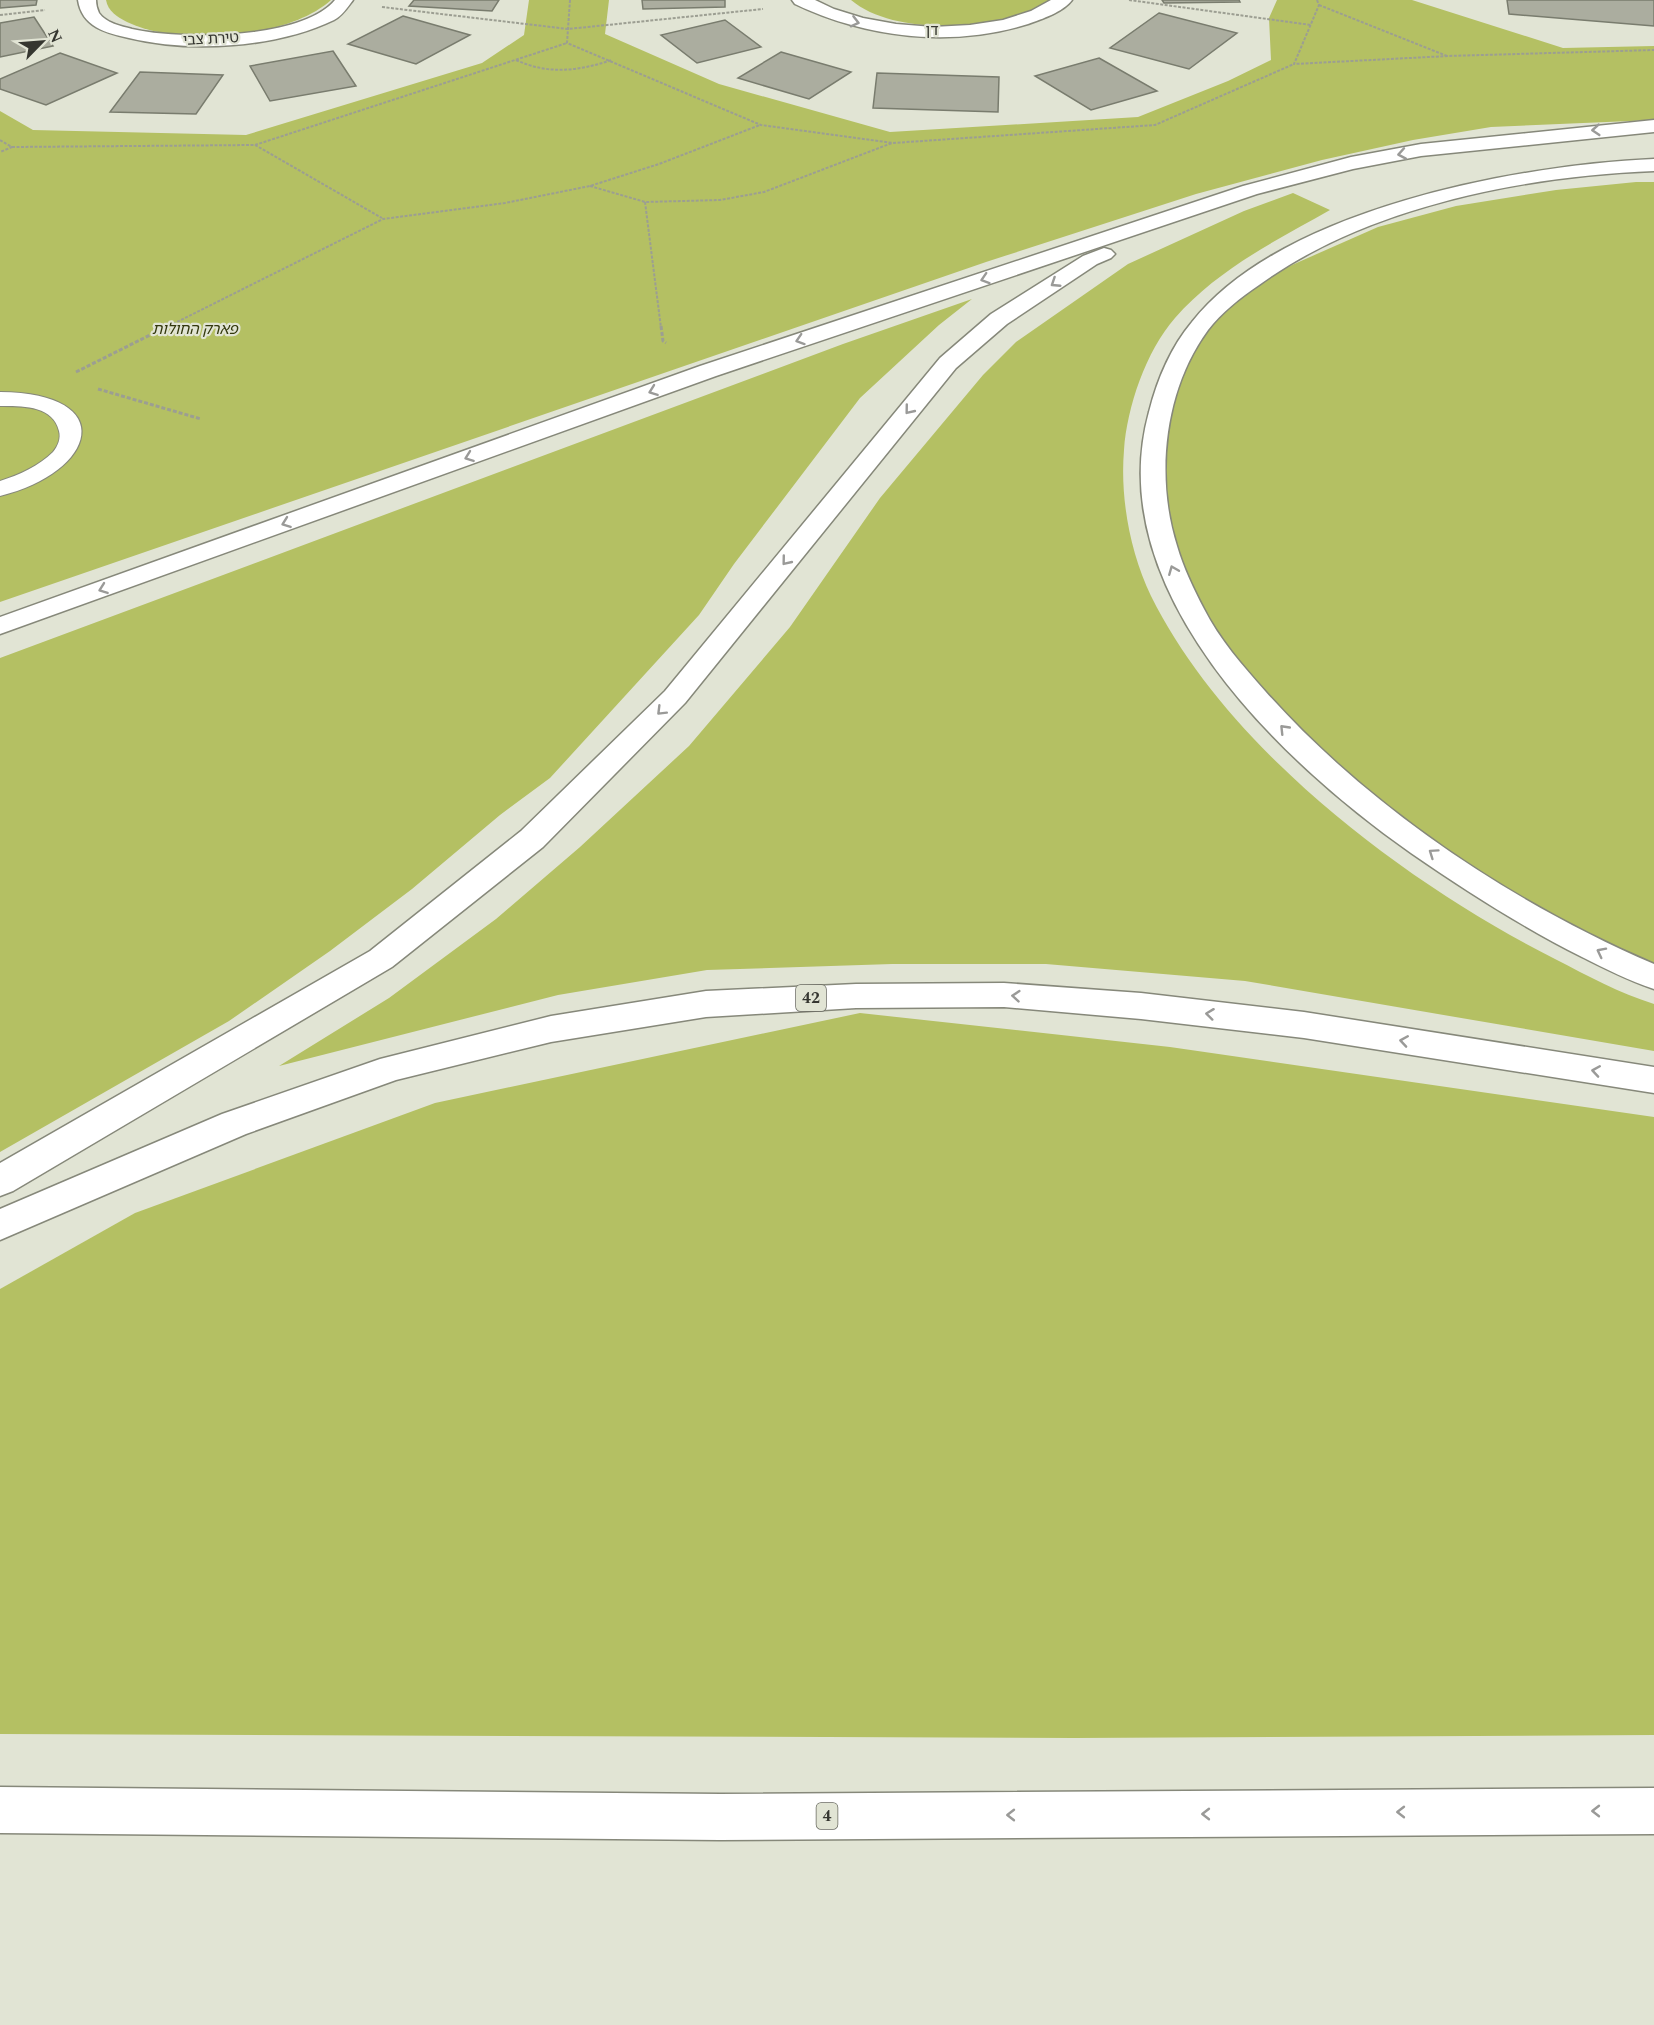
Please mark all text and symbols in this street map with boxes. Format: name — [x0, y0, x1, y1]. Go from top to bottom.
north arrow — [12, 12, 72, 72]
one-way arrow — [850, 14, 860, 27]
street label: דן — [925, 19, 939, 42]
text: N — [41, 25, 68, 47]
street label: טירת צבי — [182, 26, 240, 52]
one-way arrow — [1591, 123, 1600, 136]
one-way arrow — [1397, 147, 1407, 159]
one-way arrow — [980, 271, 991, 284]
one-way arrow — [1051, 276, 1062, 287]
park label: פארק החולות — [152, 318, 239, 341]
one-way arrow — [795, 333, 806, 346]
one-way arrow — [648, 384, 659, 396]
one-way arrow — [906, 403, 917, 414]
one-way arrow — [465, 450, 475, 463]
one-way arrow — [281, 516, 292, 529]
one-way arrow — [783, 554, 794, 565]
one-way arrow — [1168, 565, 1180, 576]
one-way arrow — [98, 582, 108, 595]
one-way arrow — [658, 703, 669, 714]
one-way arrow — [1280, 725, 1291, 736]
one-way arrow — [1429, 849, 1440, 860]
one-way arrow — [1597, 948, 1607, 959]
road number: 42 — [796, 985, 826, 1011]
one-way arrow — [1012, 990, 1021, 1003]
one-way arrow — [1206, 1008, 1215, 1021]
one-way arrow — [1399, 1035, 1408, 1047]
one-way arrow — [1592, 1065, 1602, 1078]
road number: 4 — [816, 1803, 838, 1829]
one-way arrow — [1591, 1805, 1600, 1817]
one-way arrow — [1396, 1806, 1405, 1818]
one-way arrow — [1201, 1808, 1210, 1820]
one-way arrow — [1006, 1809, 1015, 1821]

